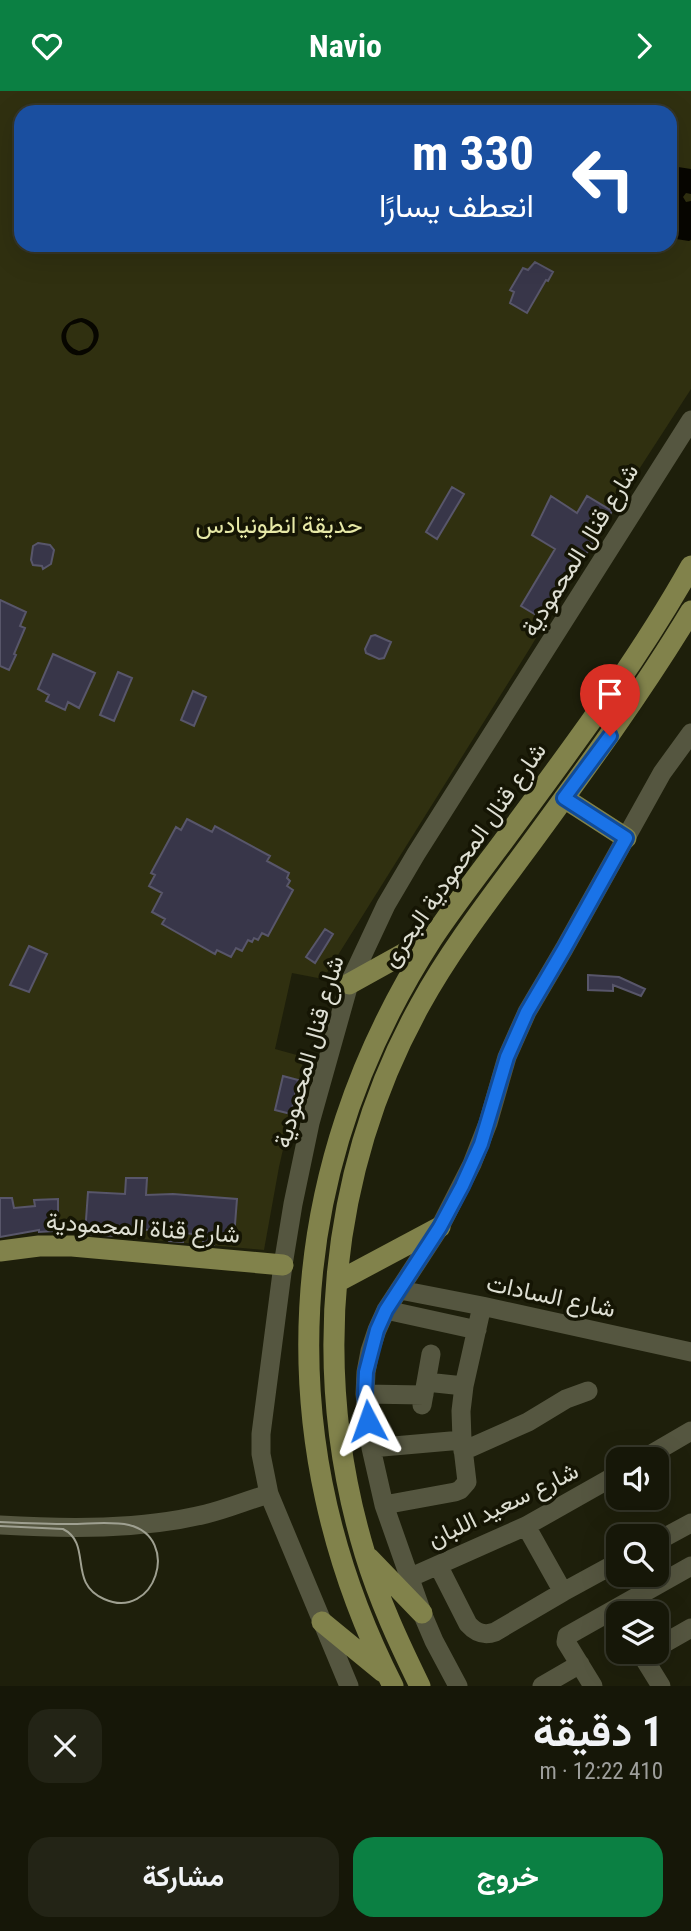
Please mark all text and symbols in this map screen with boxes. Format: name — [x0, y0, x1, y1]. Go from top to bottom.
icon: heart — [28, 27, 66, 65]
text: Navio — [309, 27, 382, 65]
icon: forward — [625, 27, 663, 65]
text: 330 m — [412, 125, 534, 182]
icon: left — [558, 133, 649, 224]
text: انعطف يسارًا — [379, 187, 534, 225]
street label: شارع قنال المحمودية — [516, 458, 646, 643]
park label: حديقة انطونيادس — [195, 511, 363, 540]
pin — [580, 664, 640, 736]
icon: arrive — [591, 675, 629, 713]
street label: شارع قنال المحمودية البحرى — [376, 737, 554, 974]
street label: شارع قنال المحمودية — [268, 953, 352, 1152]
street label: شارع قناة المحمودية — [45, 1207, 241, 1251]
street label: شارع السادات — [484, 1269, 618, 1325]
position arrow — [331, 1384, 405, 1458]
map controls — [606, 1447, 669, 1664]
button: sound — [606, 1447, 669, 1510]
street label: شارع سعيد اللبان — [423, 1456, 584, 1555]
button: search — [606, 1524, 669, 1587]
button: layers — [606, 1601, 669, 1664]
text: 1 دقيقة — [533, 1707, 663, 1756]
button: close — [28, 1709, 102, 1783]
text: 410 m · 12:22 — [539, 1758, 663, 1785]
button: مشاركة — [28, 1837, 339, 1917]
button: خروج — [353, 1837, 663, 1917]

